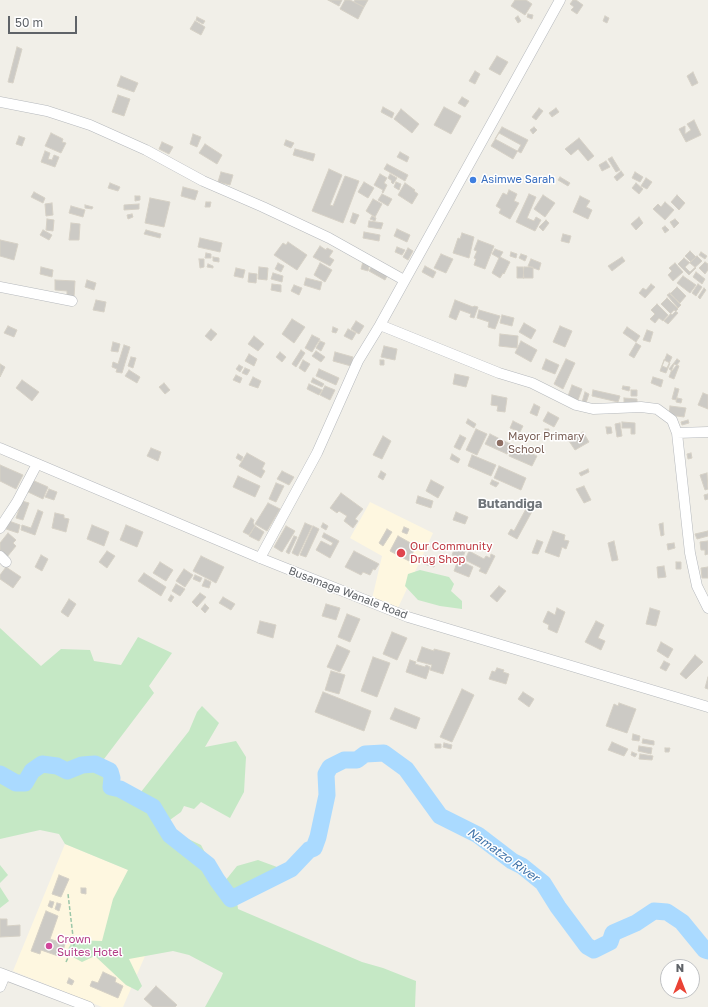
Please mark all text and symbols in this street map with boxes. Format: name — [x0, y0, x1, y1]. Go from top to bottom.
scale bar — [10, 8, 79, 34]
text: 50 m — [15, 15, 43, 30]
place label: Asimwe Sarah — [481, 173, 555, 187]
marker: Asimwe Sarah — [468, 175, 478, 185]
place label: Mayor Primary School — [508, 430, 584, 456]
marker: Mayor Primary School — [495, 438, 505, 448]
district label: Butandiga — [478, 496, 542, 512]
place label: Our Community Drug Shop — [410, 540, 493, 566]
marker: Our Community Drug Shop — [395, 547, 407, 559]
street label: Busamaga Wanale Road — [287, 564, 409, 622]
water label: Namatzo River — [464, 825, 542, 885]
place label: Crown Suites Hotel — [57, 933, 122, 959]
marker: Crown Suites Hotel — [44, 941, 54, 951]
north arrow — [660, 959, 700, 999]
text: N — [676, 961, 684, 974]

